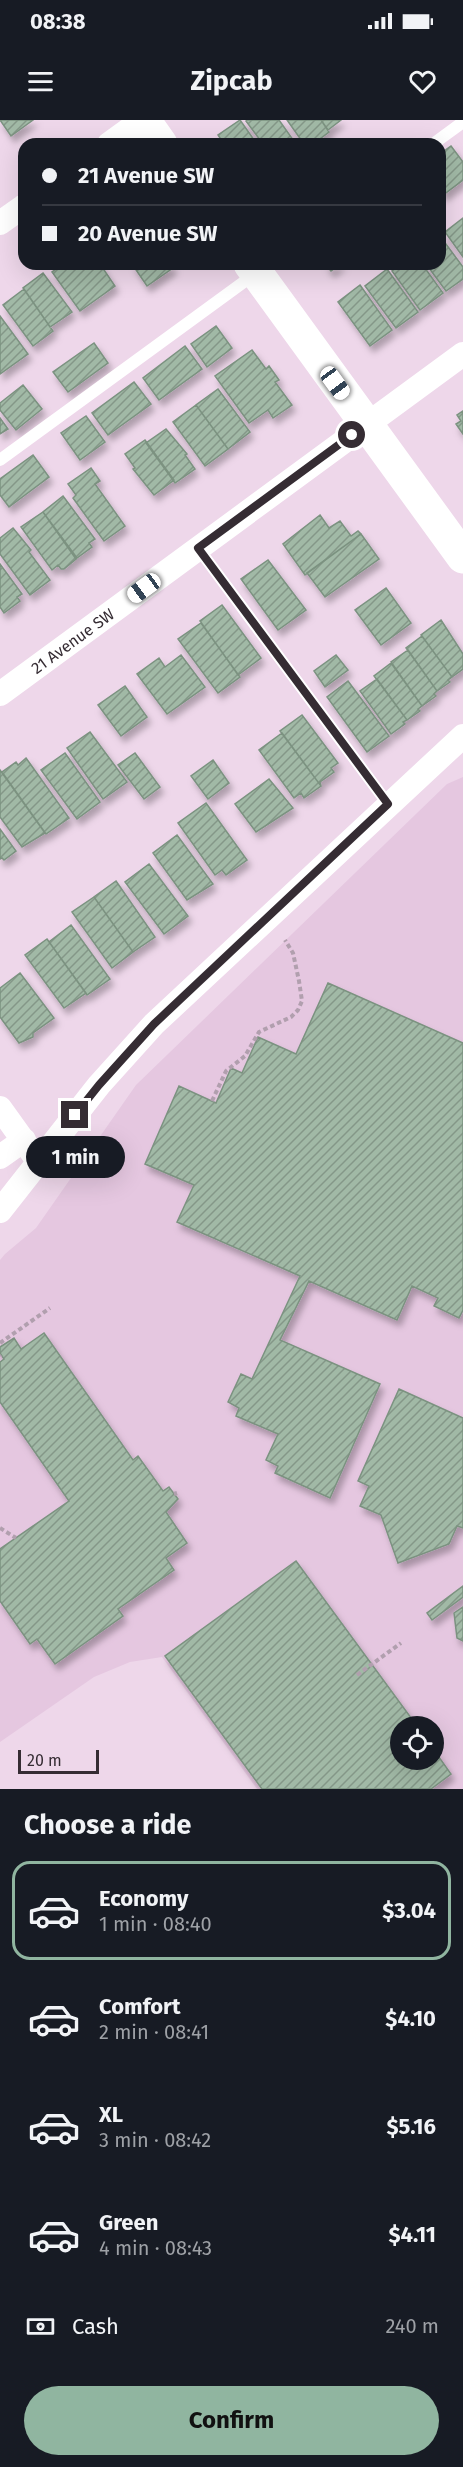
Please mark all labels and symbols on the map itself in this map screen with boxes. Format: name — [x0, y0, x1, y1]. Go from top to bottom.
car — [317, 363, 353, 403]
route start — [338, 421, 365, 448]
car — [124, 570, 164, 606]
street label: 21 Avenue SW — [28, 605, 118, 678]
route end — [61, 1101, 88, 1128]
callout: 1 min — [26, 1136, 124, 1178]
scale bar — [18, 1747, 99, 1774]

